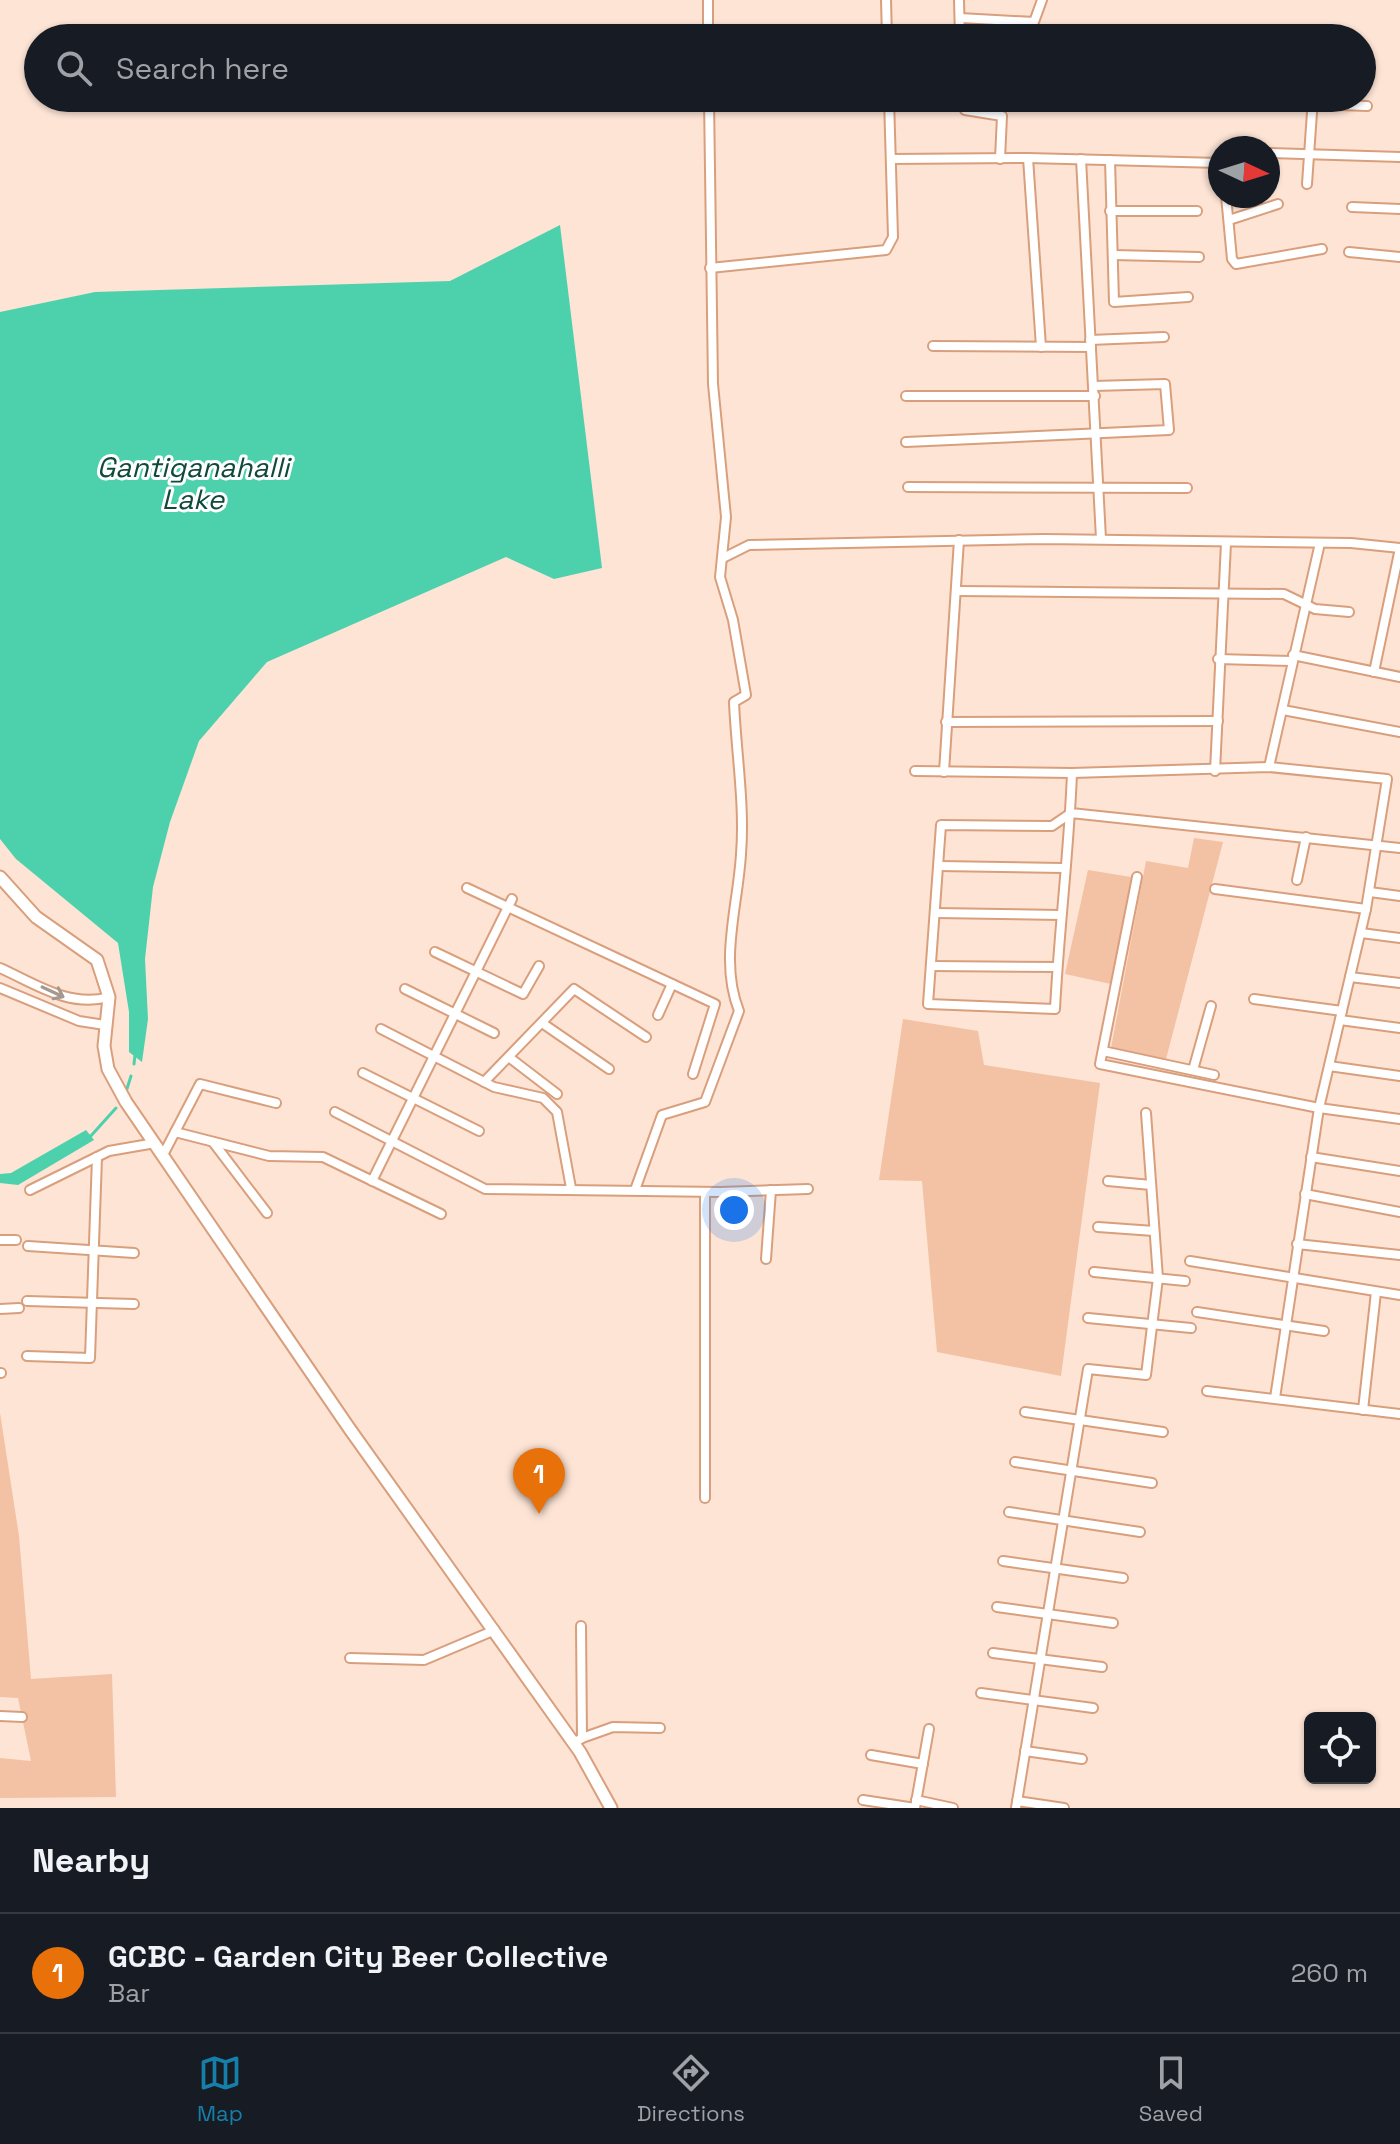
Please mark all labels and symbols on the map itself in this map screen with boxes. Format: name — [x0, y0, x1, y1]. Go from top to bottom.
north arrow — [1208, 136, 1280, 208]
water label: Gantiganahalli Lake — [97, 449, 292, 517]
one-way arrow — [41, 985, 65, 1000]
your location — [714, 1190, 754, 1230]
pin: 1 — [513, 1448, 565, 1514]

